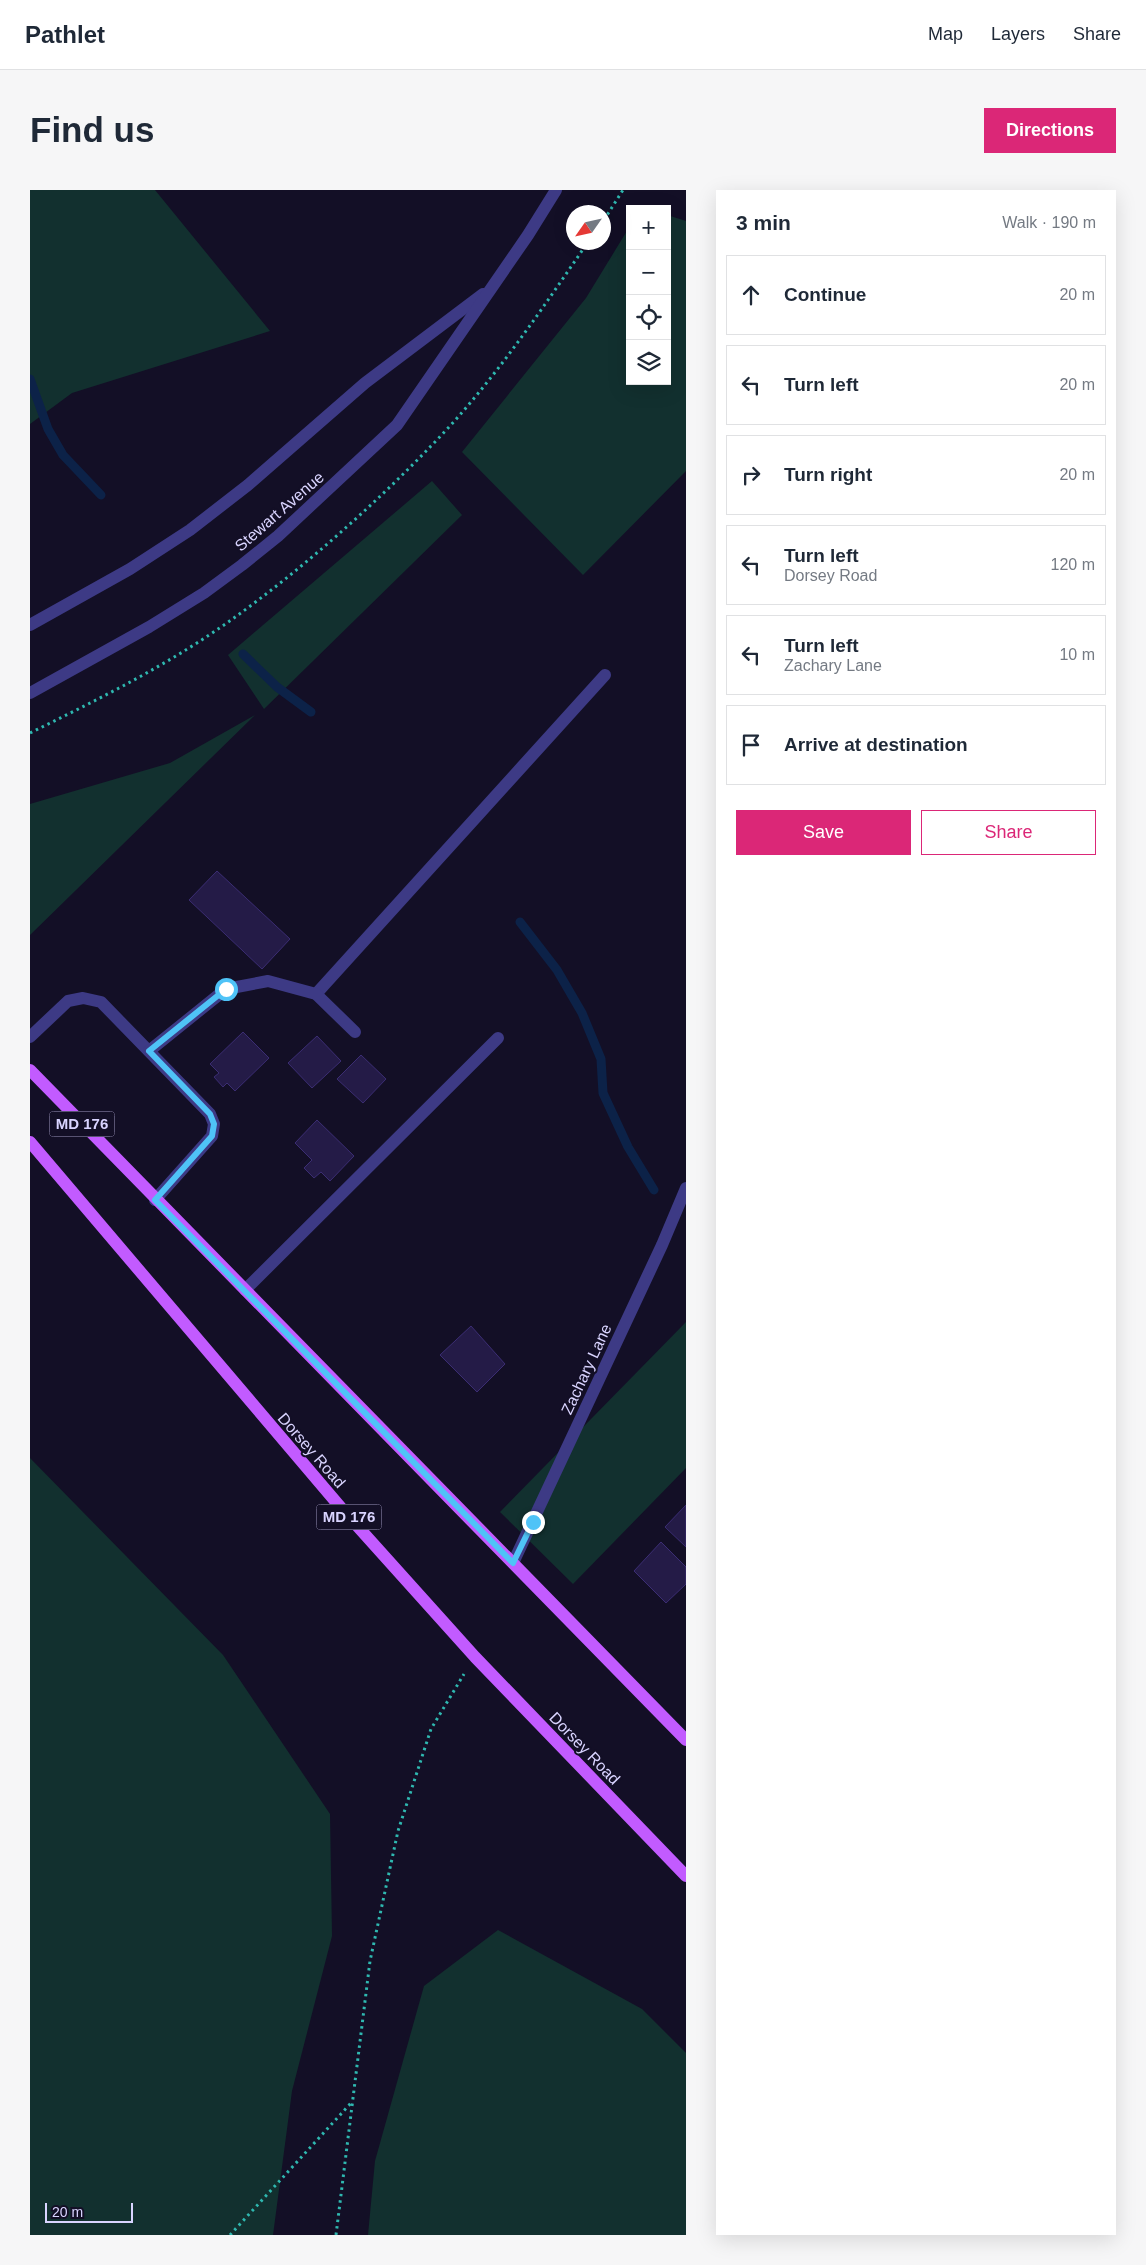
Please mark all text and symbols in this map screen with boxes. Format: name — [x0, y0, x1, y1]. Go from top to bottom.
text: Pathlet — [25, 21, 105, 48]
text: Map — [928, 24, 963, 44]
text: Layers — [991, 24, 1045, 44]
text: Share — [1073, 24, 1121, 44]
button: Directions — [984, 108, 1116, 153]
text: Find us — [30, 110, 154, 149]
north arrow — [566, 205, 611, 250]
map controls — [626, 205, 671, 385]
button: + — [626, 205, 671, 250]
text: 3 min — [736, 211, 791, 234]
text: Walk · 190 m — [1002, 214, 1096, 231]
button: − — [626, 250, 671, 295]
icon: ahead — [737, 281, 765, 309]
text: Continue — [784, 284, 866, 305]
text: 20 m — [1059, 286, 1095, 303]
button: locate — [626, 295, 671, 340]
button: layers — [626, 340, 671, 385]
icon: left — [737, 371, 765, 399]
text: Turn left — [784, 374, 859, 395]
text: 20 m — [1059, 376, 1095, 393]
icon: right — [737, 461, 765, 489]
text: Turn right — [784, 464, 872, 485]
text: 20 m — [1059, 466, 1095, 483]
street label: Stewart Avenue — [232, 468, 327, 554]
text: Turn left — [784, 545, 859, 566]
icon: left — [737, 551, 765, 579]
text: 120 m — [1051, 556, 1095, 573]
text: Dorsey Road — [784, 567, 877, 584]
text: Turn left — [784, 635, 859, 656]
icon: left — [737, 641, 765, 669]
text: 10 m — [1059, 646, 1095, 663]
text: Zachary Lane — [784, 657, 882, 674]
icon: arrive — [737, 731, 765, 759]
text: Arrive at destination — [784, 734, 968, 755]
button: Save — [736, 810, 911, 855]
button: Share — [921, 810, 1096, 855]
route start — [215, 978, 238, 1001]
road number: MD 176 — [50, 1112, 114, 1136]
street label: Zachary Lane — [558, 1321, 615, 1417]
street label: Dorsey Road — [275, 1410, 349, 1491]
road number: MD 176 — [316, 1504, 382, 1530]
route end — [522, 1511, 545, 1534]
street label: Dorsey Road — [546, 1709, 623, 1788]
scale bar — [45, 2200, 132, 2223]
text: 20 m — [52, 2204, 83, 2220]

